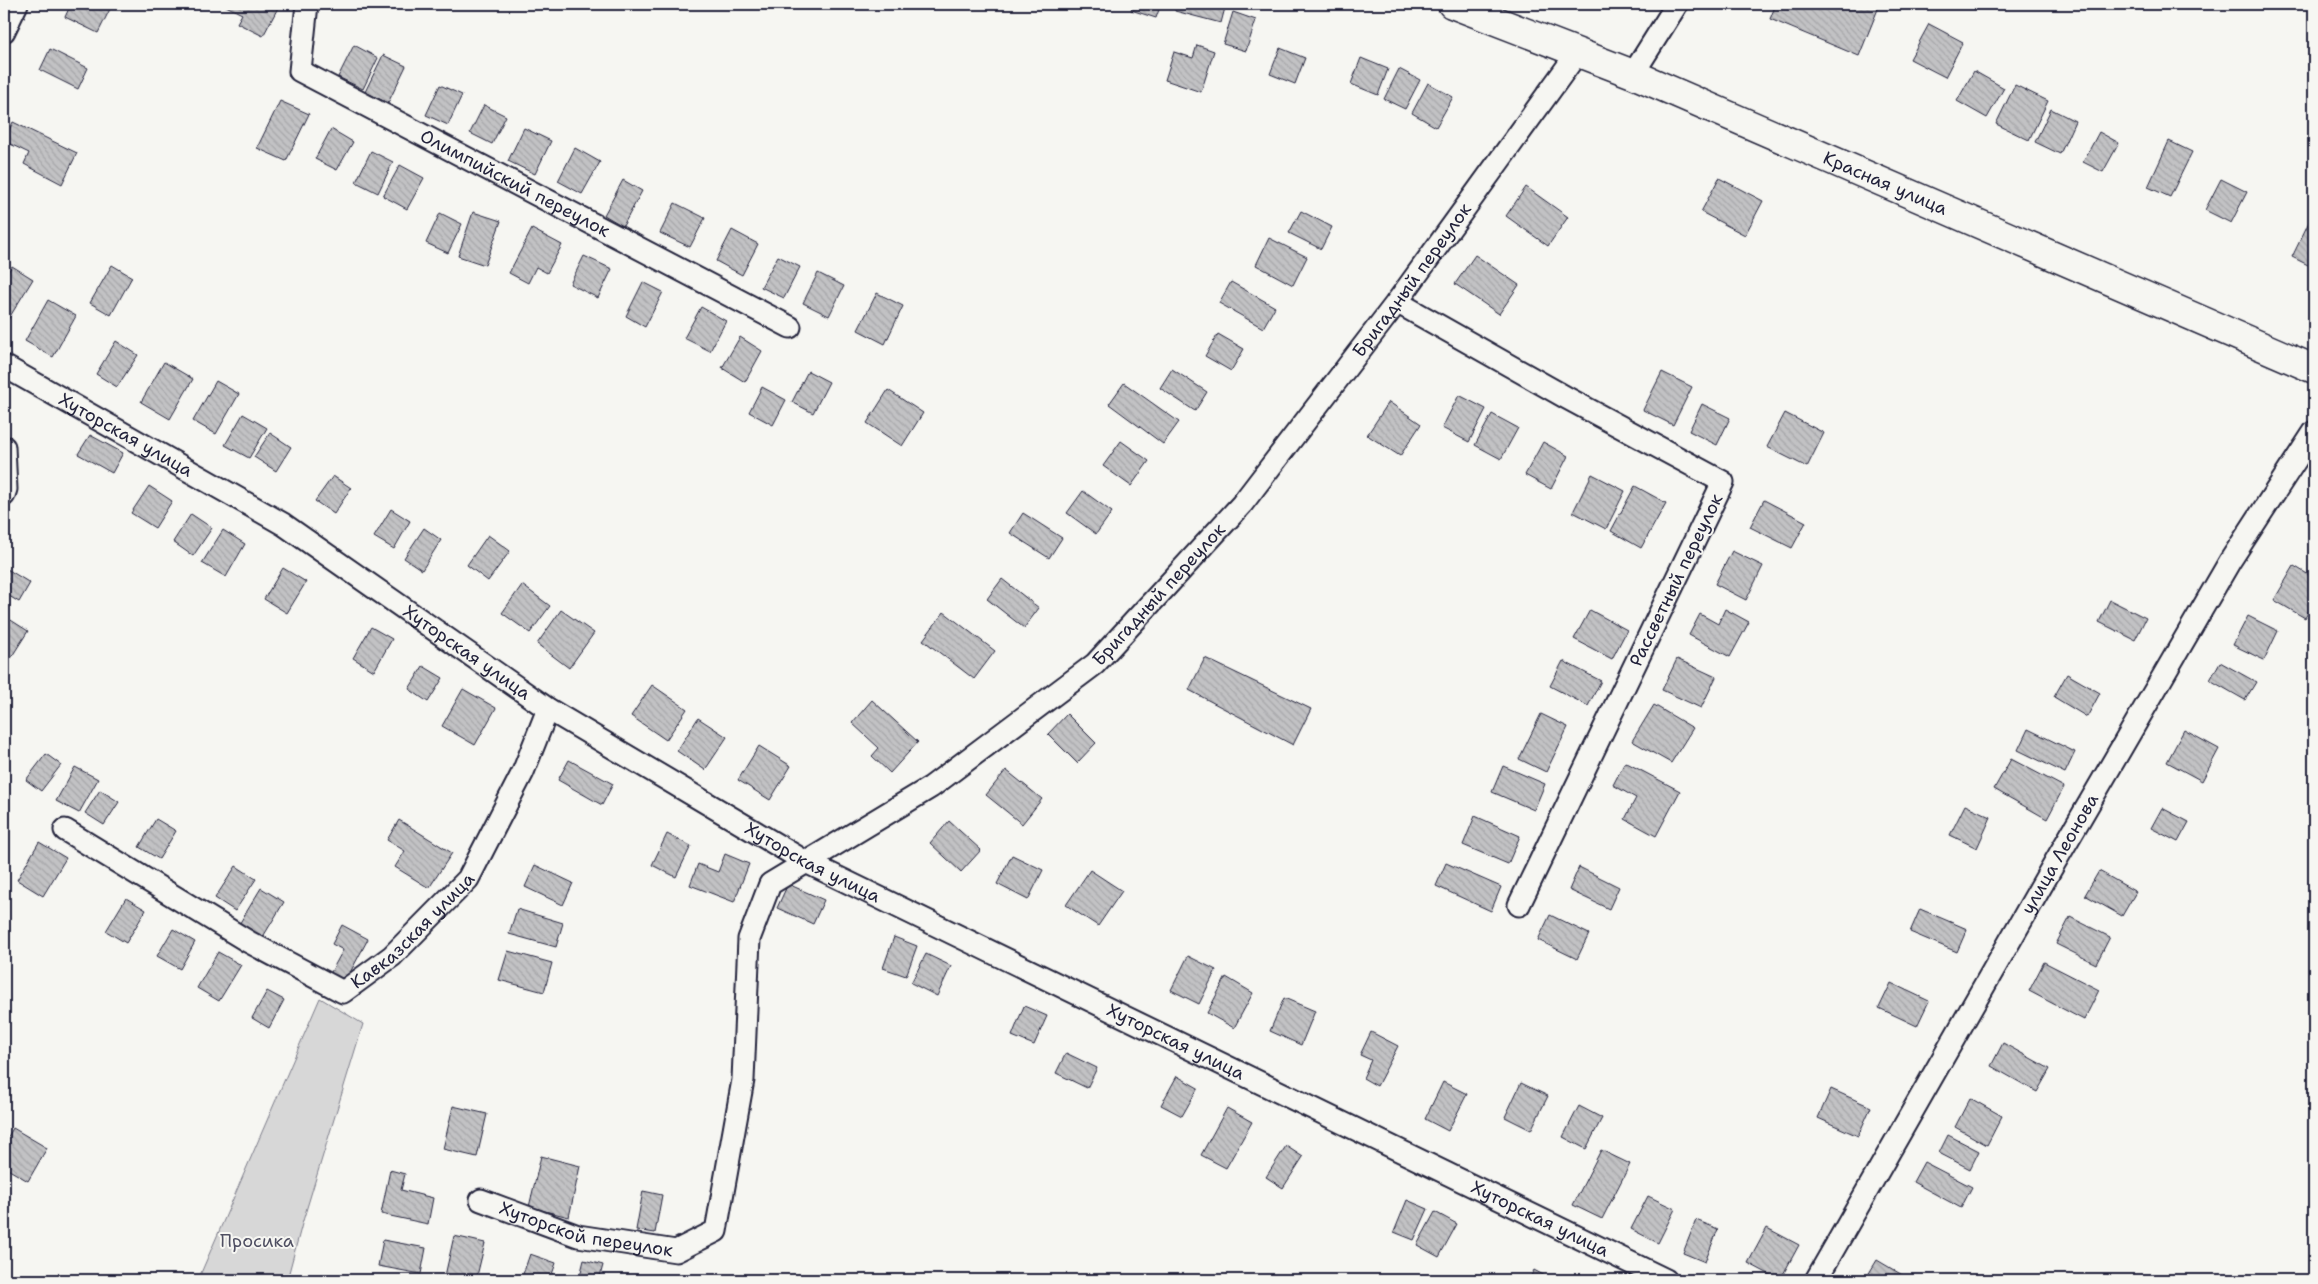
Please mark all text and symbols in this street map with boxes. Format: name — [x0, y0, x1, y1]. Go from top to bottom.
street label: Олимпийский переулок — [416, 124, 614, 243]
street label: Красная улица — [1819, 146, 1951, 221]
street label: Бригадный переулок — [1347, 198, 1477, 362]
street label: Хуторская улица — [54, 387, 197, 483]
street label: Рассветный переулок — [1624, 489, 1728, 670]
street label: Бригадный переулок — [1087, 518, 1231, 671]
street label: Хуторская улица — [398, 600, 536, 705]
street label: улица Леонова — [2016, 789, 2104, 918]
street label: Хуторская улица — [741, 816, 885, 908]
street label: Кавказская улица — [346, 867, 480, 994]
street label: Хуторская улица — [1103, 998, 1249, 1085]
street label: Хуторская улица — [1467, 1175, 1613, 1263]
street label: Хуторской переулок — [496, 1196, 675, 1262]
park label: Просика — [220, 1229, 294, 1253]

